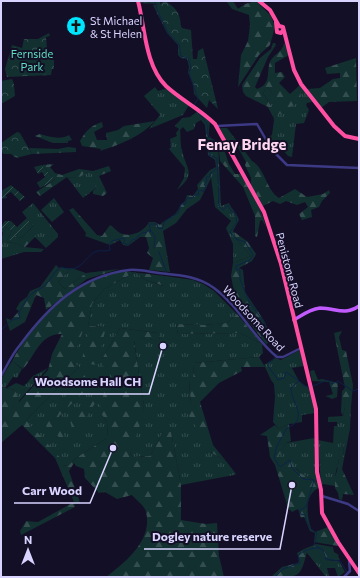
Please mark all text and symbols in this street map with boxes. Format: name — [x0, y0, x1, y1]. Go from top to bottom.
place label: St Michael & St Helen — [90, 14, 142, 40]
church icon: St Michael & St Helen — [65, 15, 87, 37]
park label: Fernside Park — [11, 47, 53, 73]
district label: Fenay Bridge — [198, 135, 287, 153]
street label: Penistone Road — [274, 231, 306, 309]
street label: Woodsome Road — [220, 283, 288, 353]
callout: Woodsome Hall CH — [26, 370, 149, 394]
text: Woodsome Hall CH — [35, 374, 141, 388]
callout: Carr Wood — [14, 479, 90, 503]
text: Carr Wood — [22, 483, 82, 497]
callout: Dogley nature reserve — [144, 525, 280, 549]
text: Dogley nature reserve — [152, 529, 272, 543]
north arrow — [8, 530, 48, 570]
text: N — [24, 533, 32, 546]

